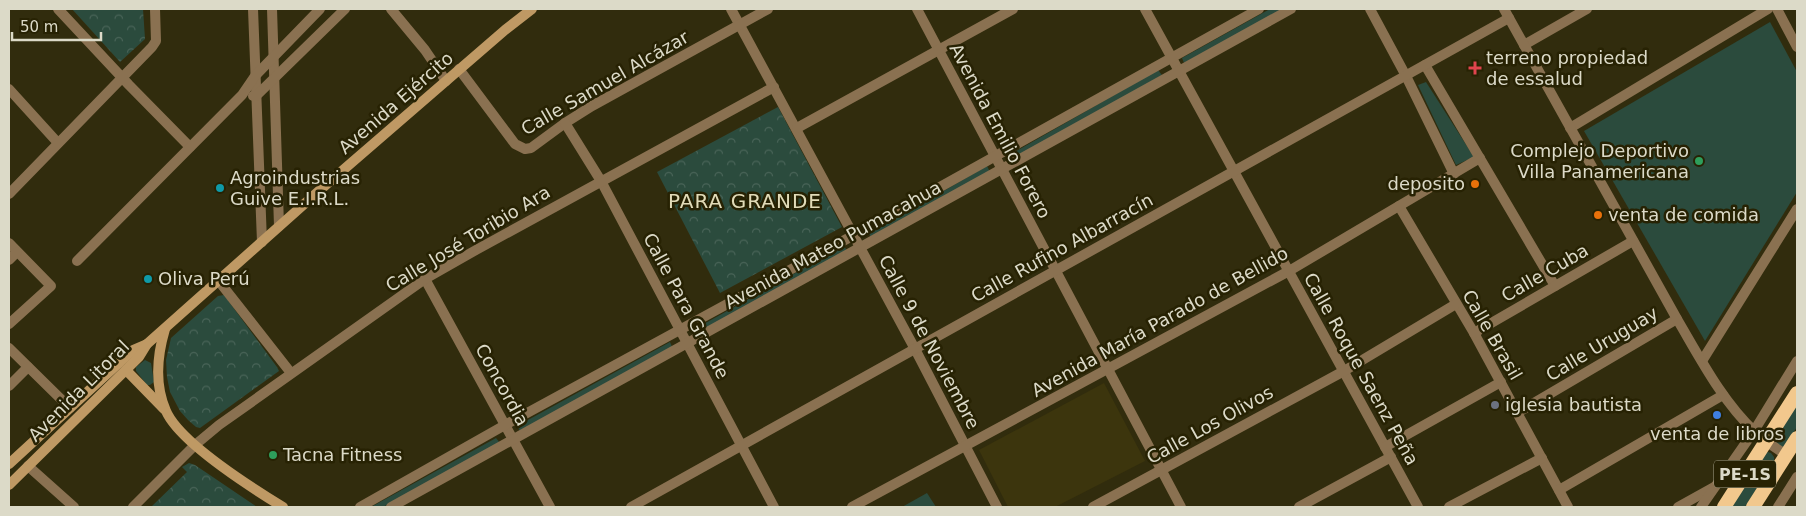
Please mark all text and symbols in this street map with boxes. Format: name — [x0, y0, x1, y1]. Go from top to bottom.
scale bar — [12, 10, 101, 42]
text: 50 m — [20, 18, 58, 36]
street label: Calle Samuel Alcázar — [517, 26, 693, 139]
street label: Avenida Emilio Forero — [945, 40, 1055, 222]
street label: Avenida Ejército — [334, 47, 457, 158]
place label: terreno propiedad de essalud — [1486, 47, 1648, 89]
marker: terreno propiedad de essalud — [1468, 61, 1482, 75]
place label: Complejo Deportivo Villa Panamericana — [1510, 140, 1689, 182]
marker: Complejo Deportivo Villa Panamericana — [1693, 155, 1705, 167]
place label: Agroindustrias Guive E.I.R.L. — [230, 167, 360, 209]
place label: deposito — [1388, 173, 1465, 194]
street label: Avenida Mateo Pumacahua — [721, 176, 945, 313]
marker: deposito — [1469, 178, 1481, 190]
street label: Calle José Toribio Ara — [382, 181, 554, 296]
marker: Agroindustrias Guive E.I.R.L. — [214, 182, 226, 194]
district label: PARA GRANDE — [668, 189, 822, 213]
street label: Calle Rufino Albarracín — [967, 189, 1156, 306]
place label: venta de comida — [1608, 204, 1759, 225]
marker: venta de comida — [1592, 209, 1604, 221]
street label: Calle Para Grande — [639, 229, 734, 382]
street label: Calle Cuba — [1498, 239, 1592, 306]
street label: Avenida María Parado de Bellido — [1028, 242, 1292, 401]
street label: Calle 9 de Noviembre — [875, 251, 984, 432]
place label: Oliva Perú — [158, 268, 250, 289]
street label: Calle Roque Saenz Peña — [1300, 269, 1423, 469]
marker: Oliva Perú — [142, 273, 154, 285]
street label: Calle Brasil — [1458, 286, 1527, 384]
street label: Calle Uruguay — [1542, 302, 1662, 385]
street label: Avenida Litoral — [24, 336, 133, 445]
street label: Concordia — [471, 340, 534, 429]
street label: Calle Los Olivos — [1143, 381, 1277, 468]
place label: iglesia bautista — [1505, 394, 1642, 415]
marker: iglesia bautista — [1489, 399, 1501, 411]
marker: venta de libros — [1711, 409, 1723, 421]
place label: venta de libros — [1650, 423, 1784, 444]
place label: Tacna Fitness — [282, 444, 402, 465]
marker: Tacna Fitness — [267, 449, 279, 461]
road number: PE-1S — [1714, 460, 1776, 488]

